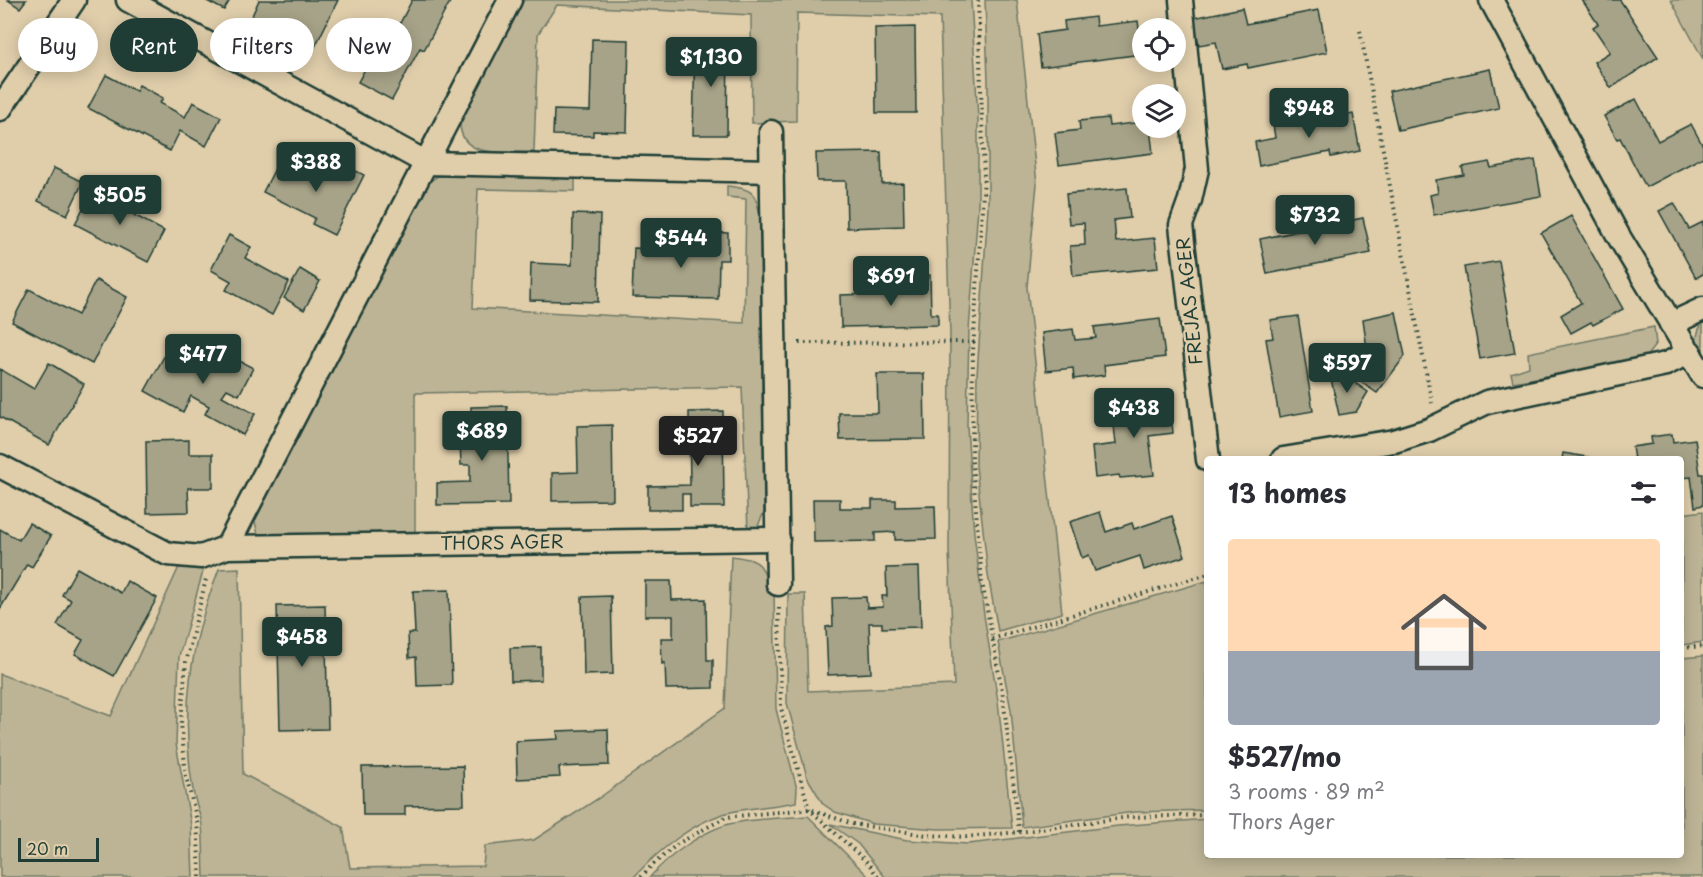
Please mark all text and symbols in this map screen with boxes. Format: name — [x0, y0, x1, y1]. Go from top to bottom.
chip: Buy — [18, 18, 98, 72]
chip: Rent — [110, 18, 198, 72]
chip: Filters — [210, 18, 314, 72]
chip: New — [326, 18, 412, 72]
map controls — [1132, 18, 1186, 138]
button: locate — [1132, 18, 1186, 72]
pin: $1,130 — [662, 37, 760, 88]
text: $1,130 — [680, 41, 742, 71]
button: layers — [1132, 84, 1186, 138]
pin: $948 — [1273, 88, 1345, 139]
text: $948 — [1283, 92, 1335, 122]
pin: $388 — [280, 142, 352, 193]
text: $388 — [290, 146, 342, 176]
pin: $505 — [84, 175, 156, 226]
text: $505 — [93, 179, 147, 209]
pin: $732 — [1279, 195, 1351, 246]
text: $732 — [1290, 199, 1340, 229]
pin: $544 — [645, 218, 717, 269]
text: $544 — [655, 222, 708, 252]
street label: FREJAS AGER — [1168, 236, 1209, 366]
pin: $691 — [855, 256, 927, 307]
text: $691 — [867, 260, 915, 290]
pin: $477 — [167, 334, 239, 385]
text: $477 — [179, 338, 227, 368]
pin: $597 — [1311, 343, 1383, 394]
text: $597 — [1323, 347, 1371, 377]
pin: $438 — [1098, 388, 1170, 439]
text: $438 — [1108, 392, 1160, 422]
pin: $689 — [446, 411, 518, 462]
text: $689 — [456, 415, 508, 445]
pin: $527 — [662, 416, 734, 467]
text: $527 — [673, 420, 723, 450]
text: 13 homes — [1228, 473, 1346, 512]
icon: filters — [1627, 476, 1660, 509]
street label: THORS AGER — [440, 527, 564, 556]
icon: home — [1390, 578, 1498, 686]
pin: $458 — [266, 617, 338, 668]
text: $458 — [276, 621, 328, 651]
text: $527/mo — [1228, 737, 1341, 776]
text: 3 rooms · 89 m² — [1228, 776, 1385, 806]
text: Thors Ager — [1228, 806, 1335, 836]
scale bar — [18, 835, 99, 862]
text: 20 m — [27, 836, 68, 860]

